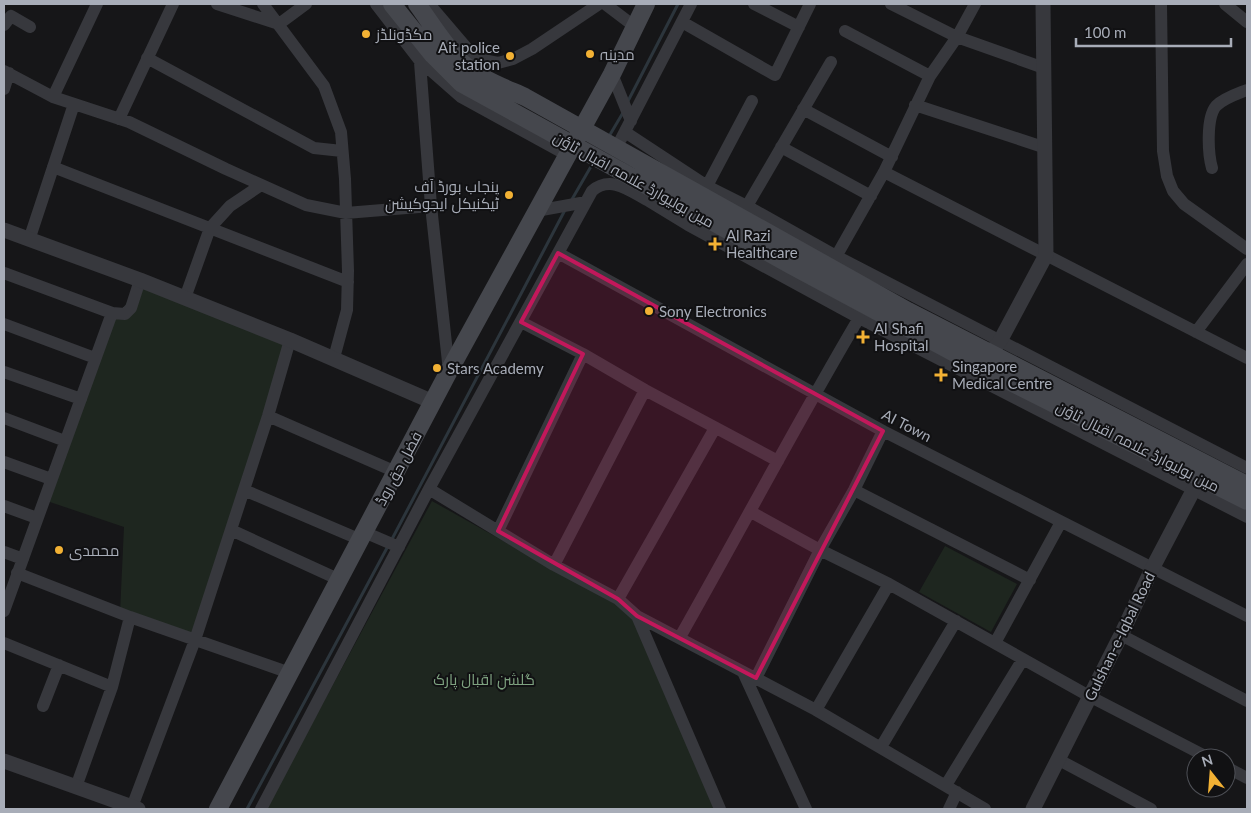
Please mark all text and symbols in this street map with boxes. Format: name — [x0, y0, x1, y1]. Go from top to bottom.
scale bar — [1076, 15, 1231, 47]
text: 100 m — [1084, 23, 1126, 41]
place label: مکڈونلڈز — [375, 25, 432, 44]
marker: مکڈونلڈز — [360, 28, 372, 40]
place label: Ait police station — [438, 38, 500, 73]
place label: مدینہ — [600, 45, 635, 63]
marker: مدینہ — [584, 48, 596, 60]
marker: Ait police station — [504, 50, 516, 62]
street label: مین بولیوارڈ علامہ اقبال ٹاؤن — [550, 127, 717, 232]
place label: پنجاب بورڈ آف ٹیکنیکل ایجوکیشن — [385, 177, 499, 214]
marker: پنجاب بورڈ آف ٹیکنیکل ایجوکیشن — [503, 189, 515, 201]
place label: Al Razi Healthcare — [726, 226, 798, 261]
marker: Al Razi Healthcare — [708, 237, 722, 251]
place label: Sony Electronics — [659, 302, 767, 320]
marker: Sony Electronics — [643, 305, 655, 317]
place label: Al Shafi Hospital — [874, 319, 929, 354]
marker: Al Shafi Hospital — [856, 330, 870, 344]
place label: Singapore Medical Centre — [952, 357, 1052, 392]
place label: Stars Academy — [447, 359, 544, 377]
marker: Stars Academy — [431, 362, 443, 374]
marker: Singapore Medical Centre — [934, 368, 948, 382]
street label: مین بولیوارڈ علامہ اقبال ٹاؤن — [1052, 397, 1223, 497]
street label: AI Town — [879, 405, 935, 445]
street label: فضل حق روڈ — [371, 428, 427, 509]
place label: محمدی — [69, 541, 119, 561]
marker: محمدی — [53, 544, 65, 556]
street label: Gulshan-e-Iqbal Road — [1080, 569, 1158, 703]
park label: گلشنِ اقبال پارک — [433, 670, 535, 690]
north arrow — [1186, 748, 1236, 798]
text: N — [1199, 750, 1215, 770]

